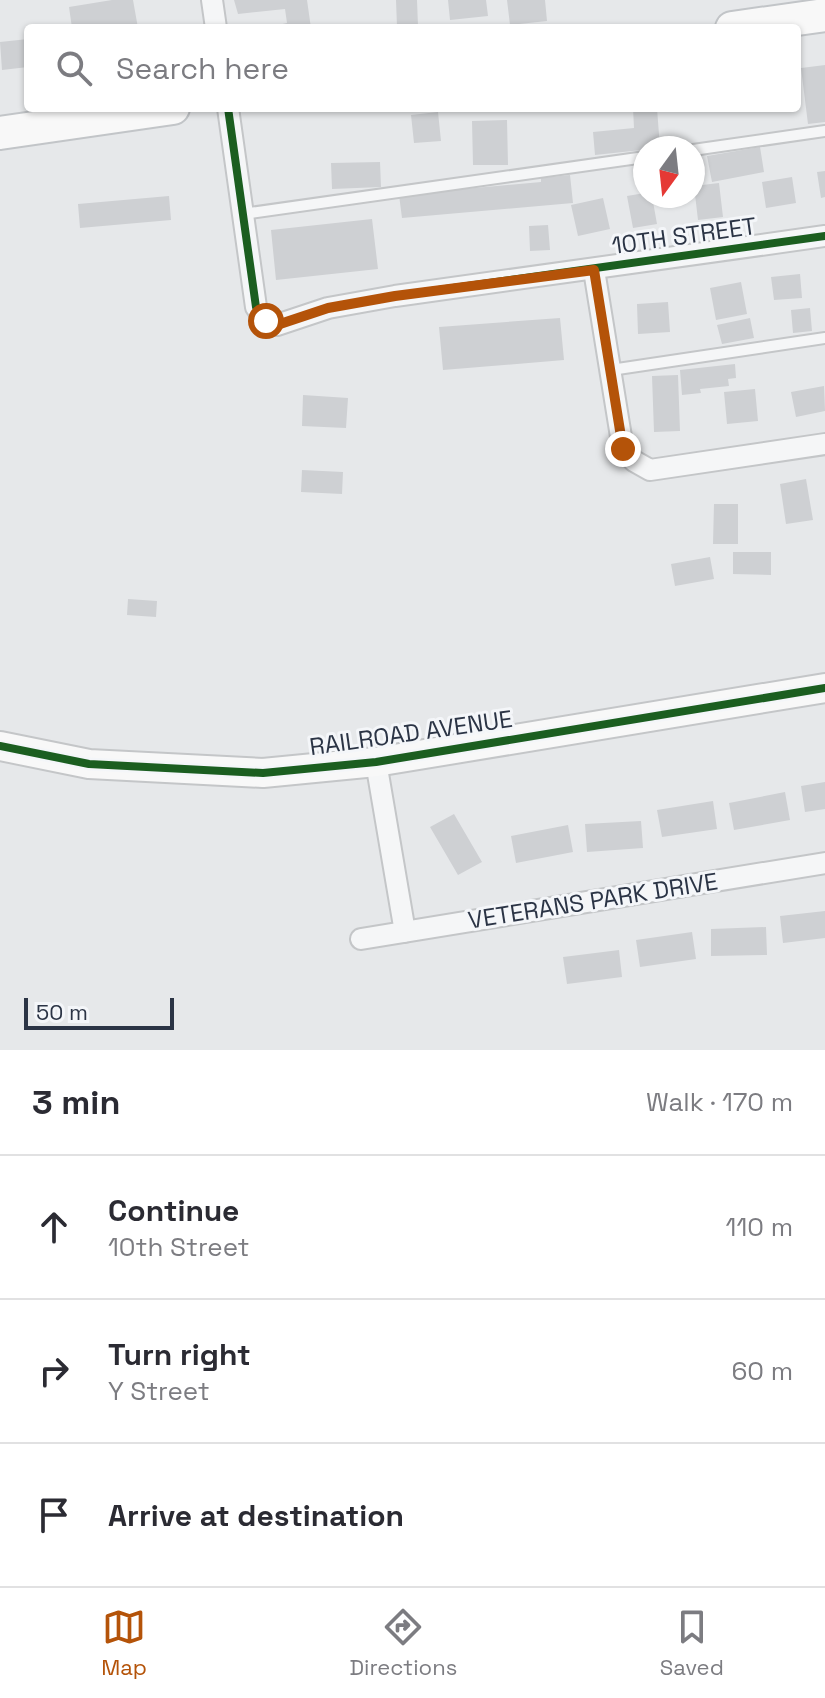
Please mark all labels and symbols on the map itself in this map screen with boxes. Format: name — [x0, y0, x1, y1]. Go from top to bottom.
north arrow — [633, 136, 705, 208]
street label: 10TH STREET — [610, 210, 758, 261]
route start — [248, 303, 284, 339]
route end — [605, 431, 641, 467]
street label: RAILROAD AVENUE — [307, 703, 514, 762]
street label: VETERANS PARK DRIVE — [466, 865, 720, 936]
scale bar — [24, 994, 174, 1030]

